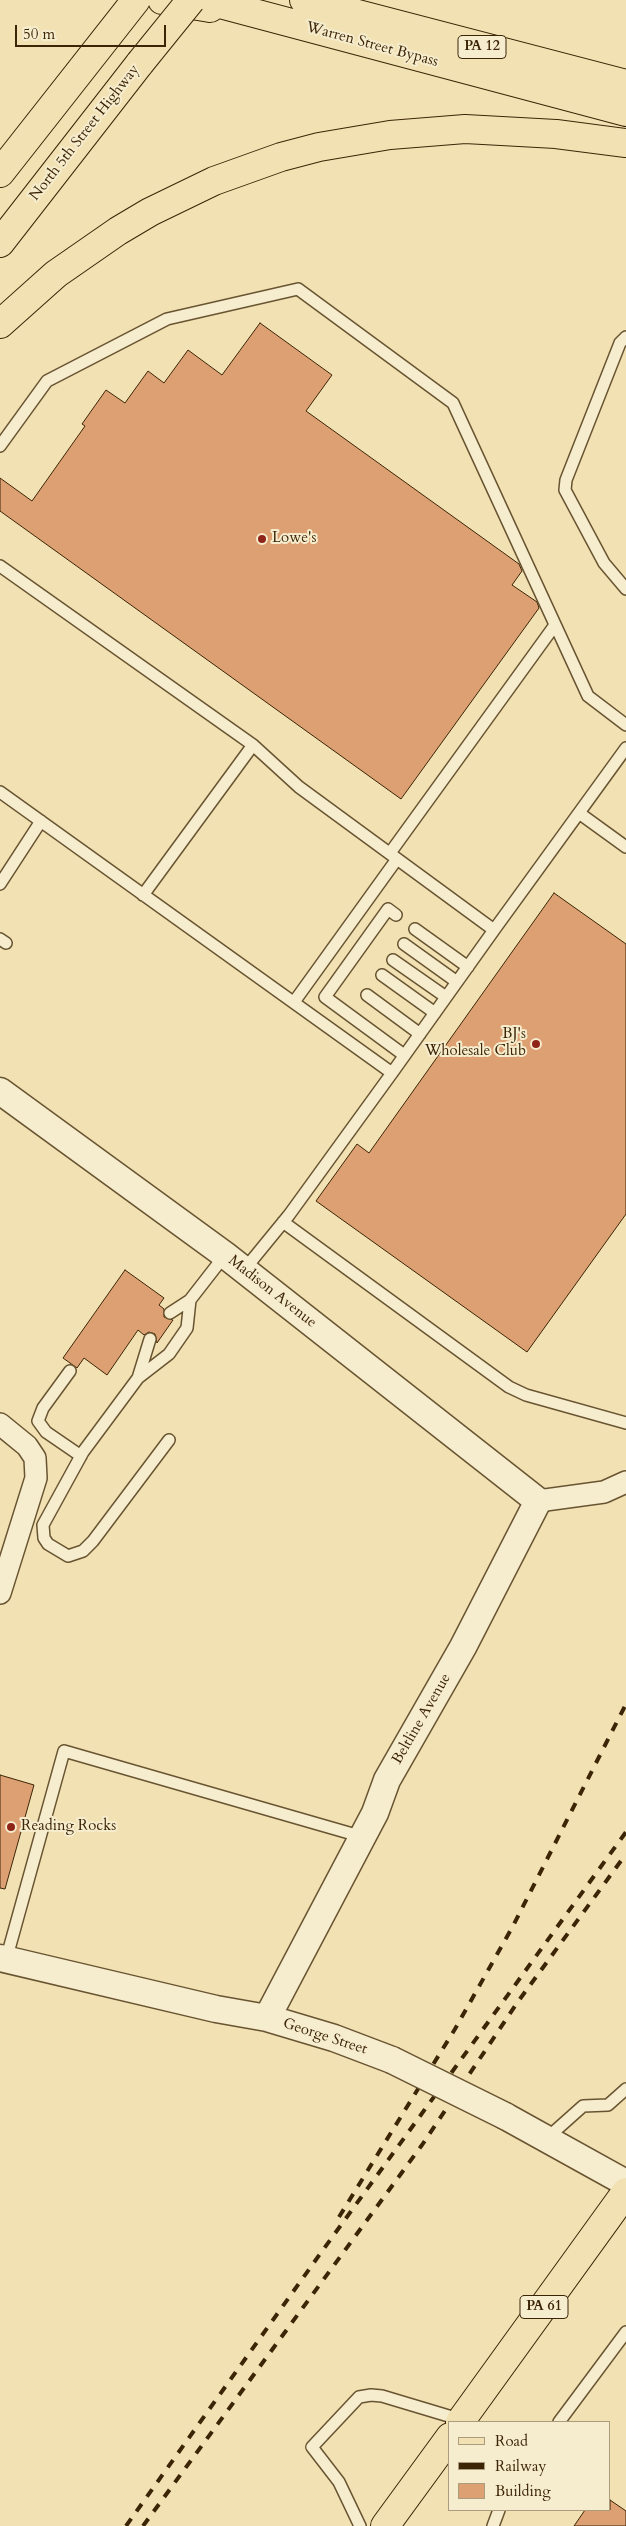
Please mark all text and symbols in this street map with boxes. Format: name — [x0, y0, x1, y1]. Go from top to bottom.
scale bar — [18, 15, 169, 47]
street label: Warren Street Bypass — [304, 19, 440, 71]
text: 50 m — [23, 24, 55, 44]
road number: PA 12 — [458, 36, 506, 58]
street label: North 5th Street Highway — [26, 61, 144, 205]
place label: Lowe's — [272, 530, 316, 548]
marker: Lowe's — [256, 533, 268, 545]
place label: BJ's Wholesale Club — [425, 1026, 526, 1061]
marker: BJ's Wholesale Club — [530, 1038, 542, 1050]
street label: Madison Avenue — [224, 1252, 320, 1332]
street label: Beltline Avenue — [389, 1671, 455, 1767]
place label: Reading Rocks — [21, 1818, 116, 1836]
marker: Reading Rocks — [5, 1821, 17, 1833]
street label: George Street — [281, 2015, 369, 2059]
road number: PA 61 — [520, 2296, 568, 2318]
legend — [448, 2421, 611, 2511]
text: Road — [495, 2431, 528, 2451]
text: Railway — [495, 2456, 546, 2476]
text: Building — [495, 2481, 551, 2501]

